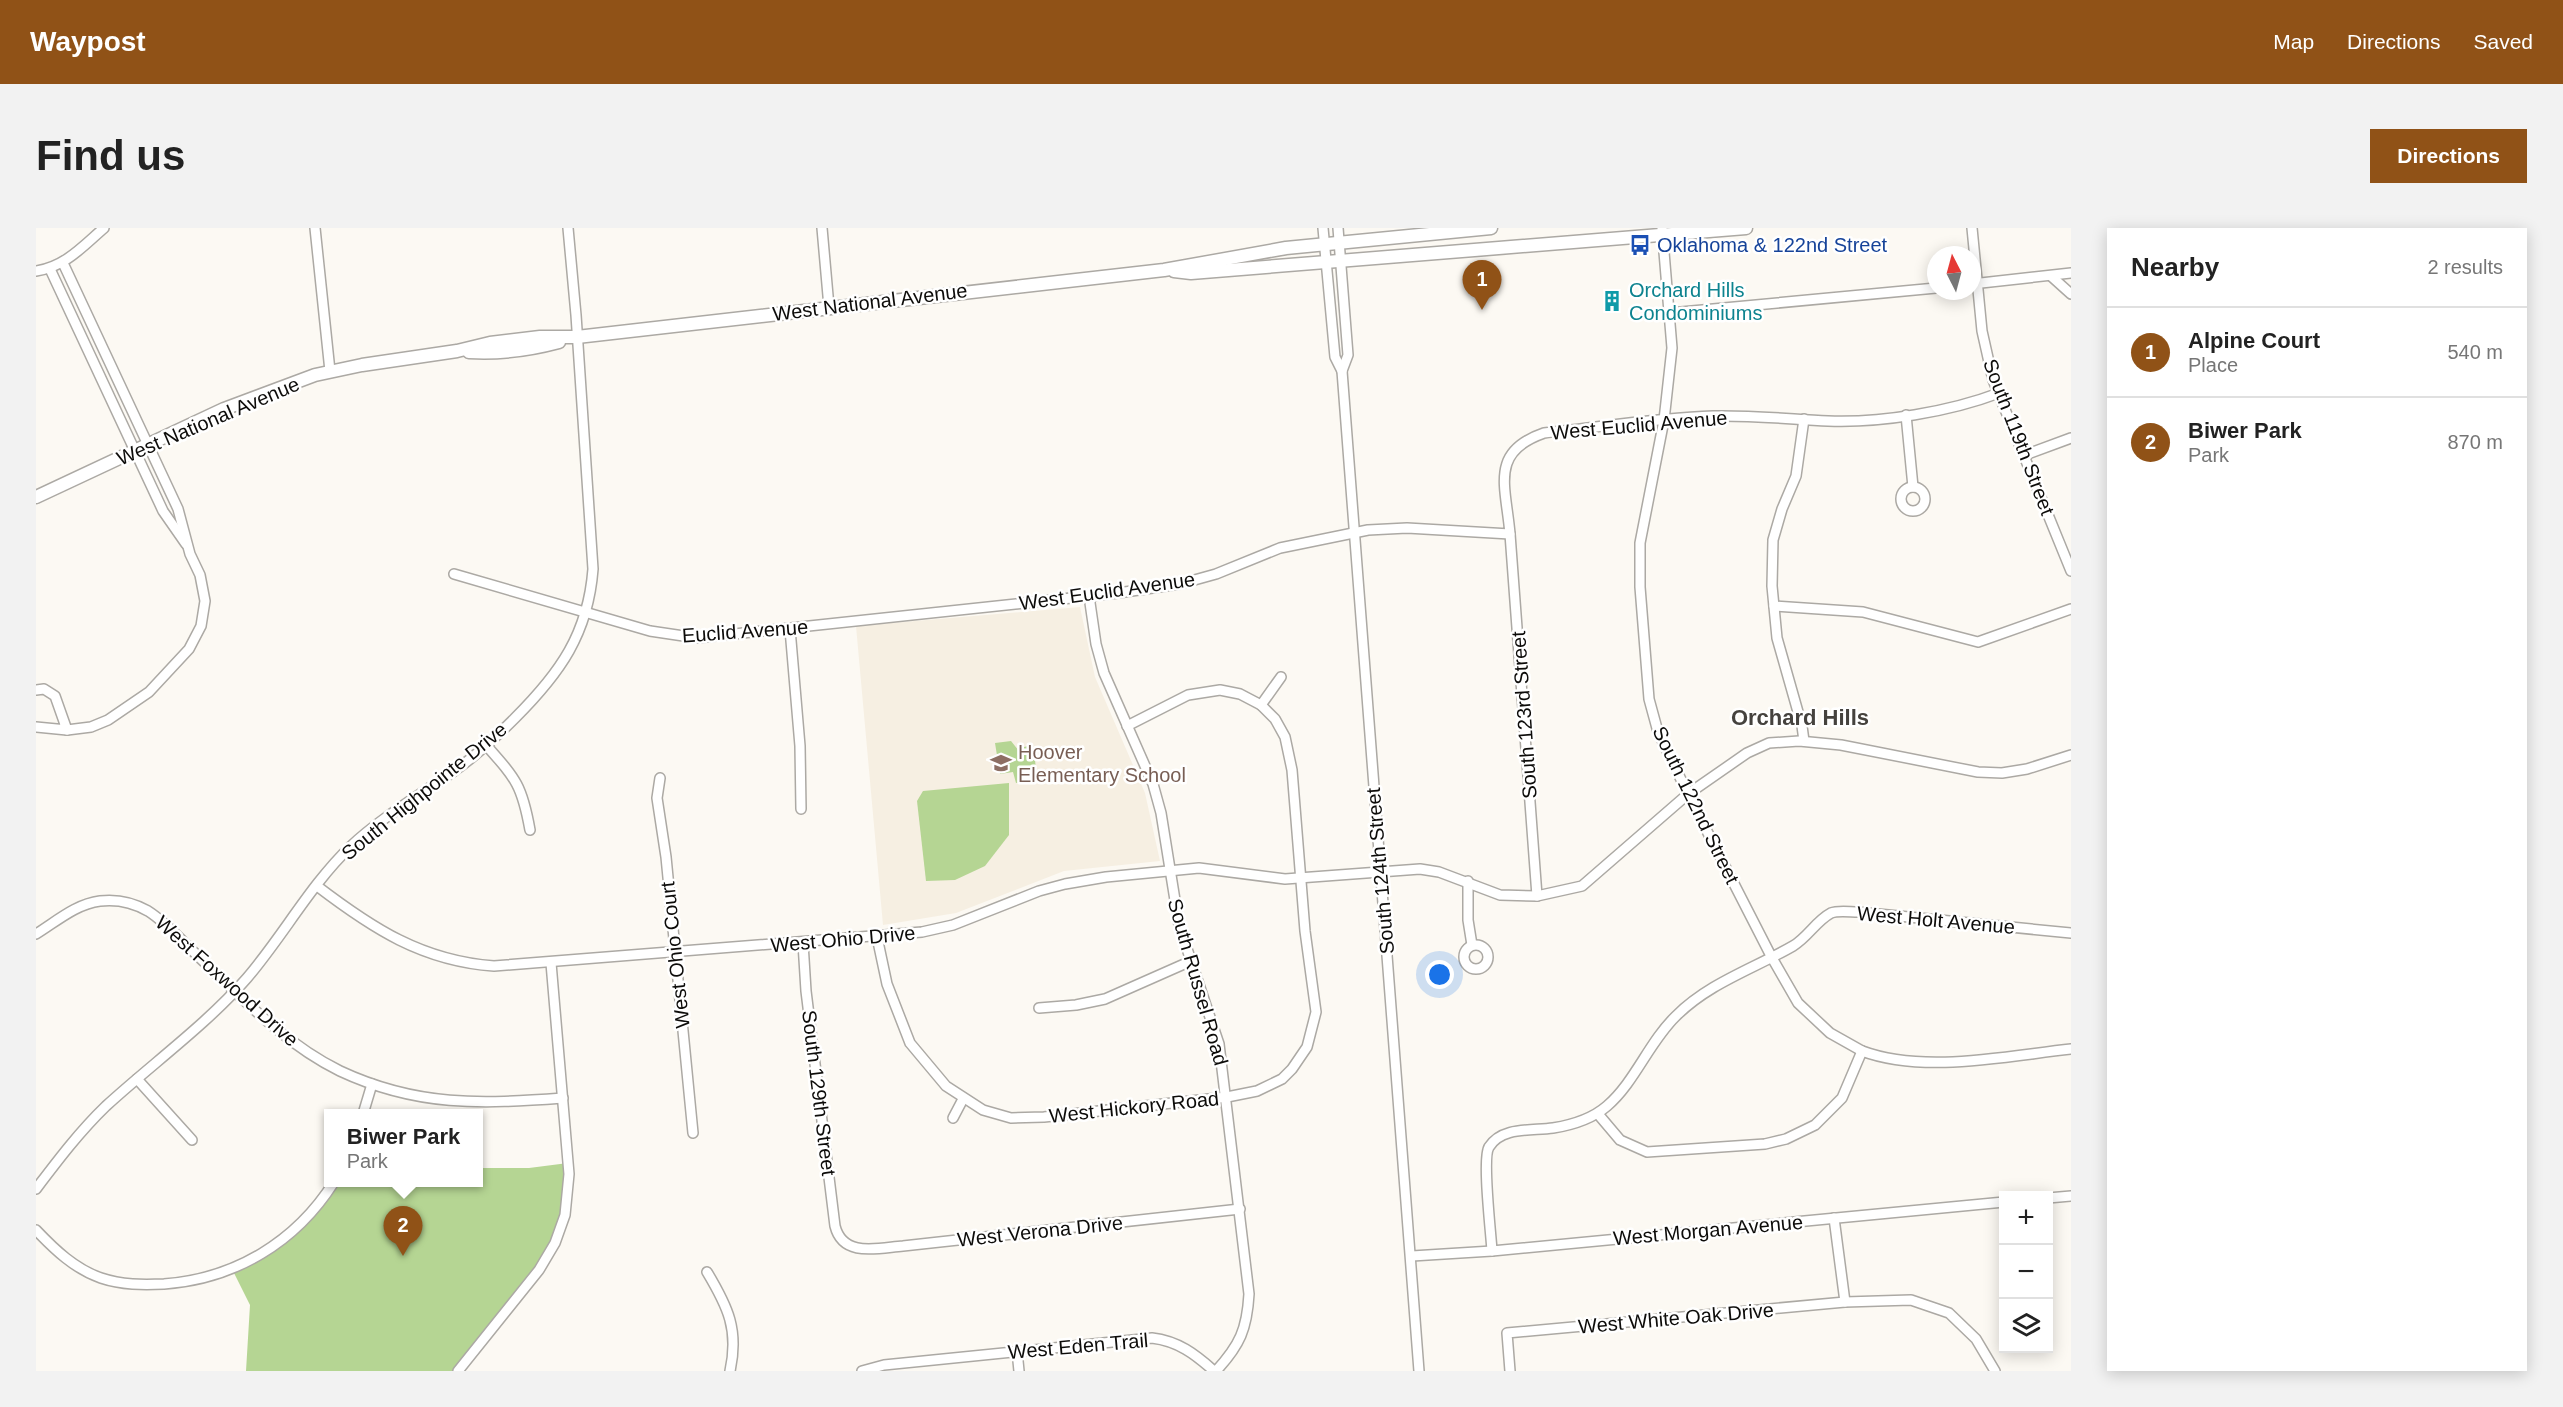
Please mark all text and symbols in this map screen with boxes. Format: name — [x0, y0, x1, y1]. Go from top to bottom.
text: Waypost — [30, 26, 146, 57]
text: Map — [2273, 30, 2314, 53]
text: Directions — [2347, 30, 2440, 53]
text: Saved — [2473, 30, 2533, 53]
button: Directions — [2370, 129, 2527, 183]
text: Find us — [36, 132, 185, 179]
bus stop icon: Oklahoma & 122nd Street — [1628, 233, 1652, 257]
place label: Oklahoma & 122nd Street — [1657, 234, 1888, 256]
north arrow — [1927, 246, 1981, 300]
text: Nearby — [2131, 252, 2219, 282]
text: 2 results — [2427, 256, 2503, 278]
pin: 1 — [1462, 260, 1502, 310]
street label: West National Avenue — [771, 279, 969, 325]
place label: Orchard Hills Condominiums — [1629, 279, 1762, 324]
building icon: Orchard Hills Condominiums — [1600, 289, 1624, 313]
text: Alpine Court — [2188, 328, 2320, 353]
text: 1 — [2145, 341, 2156, 363]
text: 540 m — [2447, 341, 2503, 363]
text: Place — [2188, 354, 2238, 376]
street label: South 119th Street — [1979, 356, 2059, 519]
street label: West National Avenue — [113, 373, 303, 469]
street label: West Euclid Avenue — [1550, 406, 1728, 444]
text: Biwer Park — [2188, 418, 2302, 443]
text: 2 — [2145, 431, 2156, 453]
text: 870 m — [2447, 431, 2503, 453]
text: Park — [2188, 444, 2229, 466]
street label: West Euclid Avenue — [1018, 568, 1196, 614]
street label: Euclid Avenue — [681, 616, 809, 646]
street label: South 123rd Street — [1507, 630, 1541, 800]
district label: Orchard Hills — [1731, 705, 1869, 730]
street label: South Highpointe Drive — [337, 718, 511, 864]
street label: South 122nd Street — [1648, 723, 1744, 888]
place label: Hoover Elementary School — [1018, 741, 1186, 786]
school or university icon: Hoover Elementary School — [989, 751, 1013, 775]
street label: South 124th Street — [1362, 787, 1398, 955]
street label: West Ohio Court — [656, 880, 694, 1029]
street label: South Russel Road — [1164, 896, 1232, 1068]
street label: West Holt Avenue — [1856, 902, 2016, 938]
street label: West Foxwood Drive — [151, 911, 303, 1051]
street label: West Ohio Drive — [770, 922, 916, 956]
your location — [1425, 960, 1454, 989]
street label: South 129th Street — [798, 1009, 840, 1178]
street label: West Hickory Road — [1048, 1087, 1220, 1127]
popup — [324, 1109, 483, 1187]
text: Biwer Park — [347, 1124, 460, 1149]
text: Park — [347, 1150, 388, 1172]
map controls — [1999, 1191, 2053, 1353]
button: + — [1999, 1191, 2053, 1245]
pin: 2 — [384, 1206, 422, 1256]
street label: West Verona Drive — [956, 1211, 1124, 1251]
street label: West Morgan Avenue — [1612, 1211, 1804, 1249]
button: − — [1999, 1245, 2053, 1299]
street label: West White Oak Drive — [1577, 1298, 1775, 1338]
button: layers — [1999, 1299, 2053, 1353]
street label: West Eden Trail — [1007, 1329, 1149, 1363]

